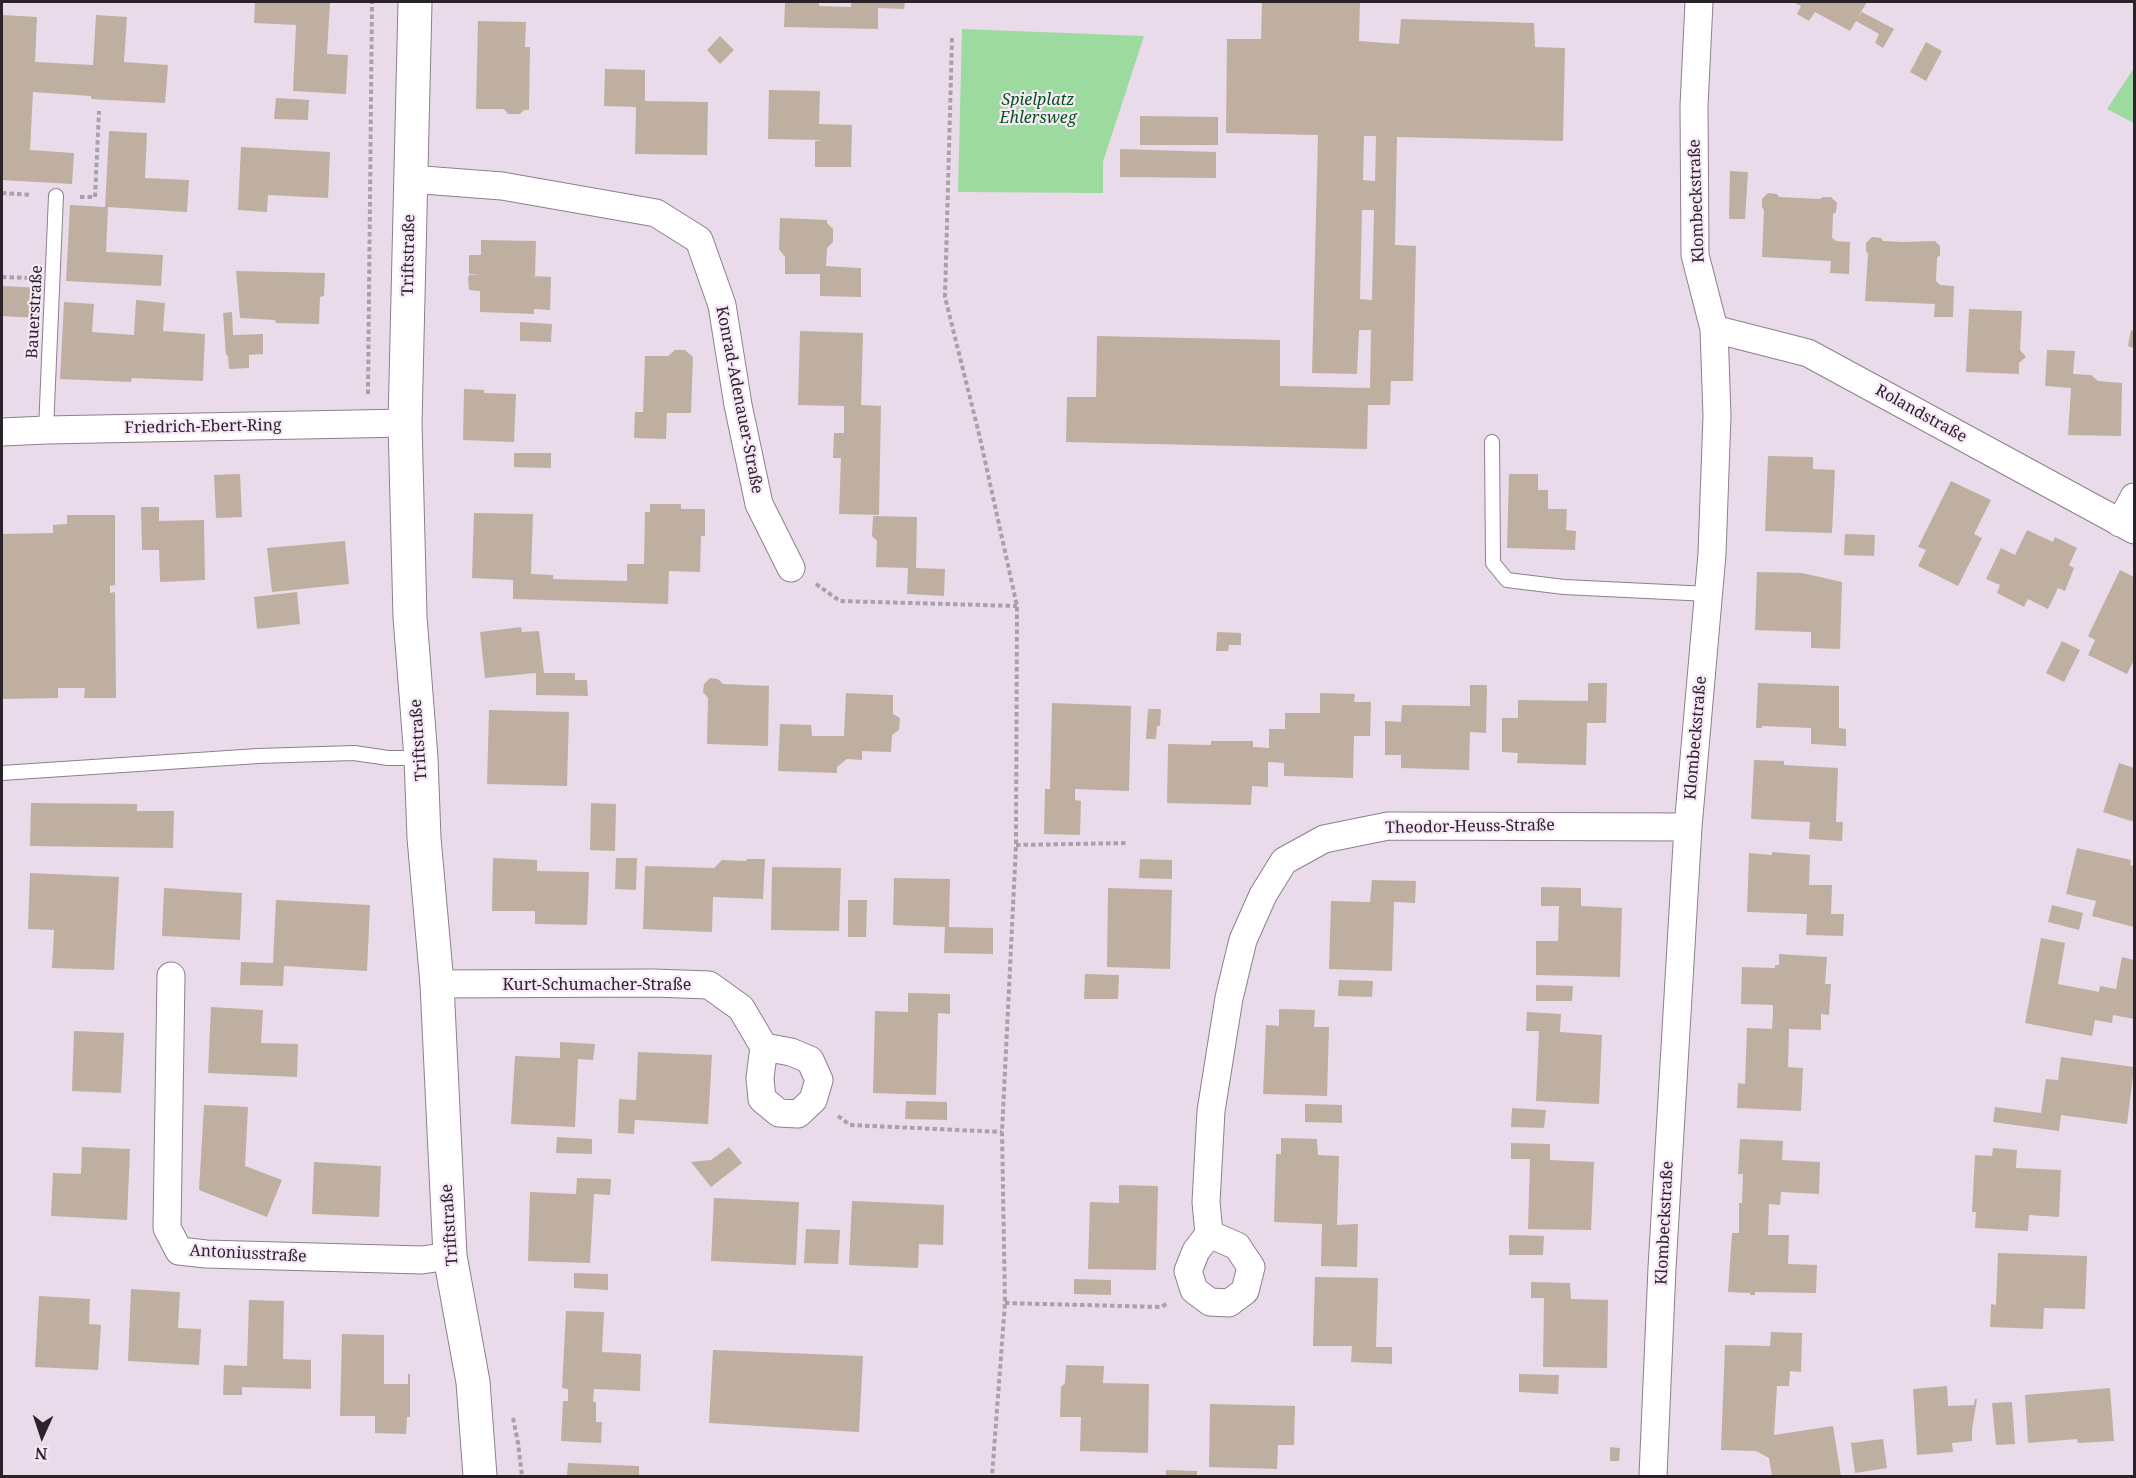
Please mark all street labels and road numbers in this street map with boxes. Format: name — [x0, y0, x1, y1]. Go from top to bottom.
street label: Klombeckstraße — [1685, 139, 1709, 263]
street label: Triftstraße — [399, 214, 419, 296]
street label: Bauerstraße — [23, 265, 47, 359]
street label: Konrad-Adenauer-Straße — [711, 305, 767, 495]
street label: Rolandstraße — [1872, 381, 1970, 447]
street label: Friedrich-Ebert-Ring — [124, 416, 282, 438]
street label: Klombeckstraße — [1681, 675, 1711, 801]
street label: Triftstraße — [407, 698, 431, 782]
street label: Theodor-Heuss-Straße — [1385, 816, 1555, 838]
street label: Kurt-Schumacher-Straße — [503, 975, 691, 995]
street label: Klombeckstraße — [1652, 1161, 1678, 1285]
street label: Triftstraße — [438, 1183, 462, 1267]
street label: Antoniusstraße — [189, 1241, 307, 1267]

